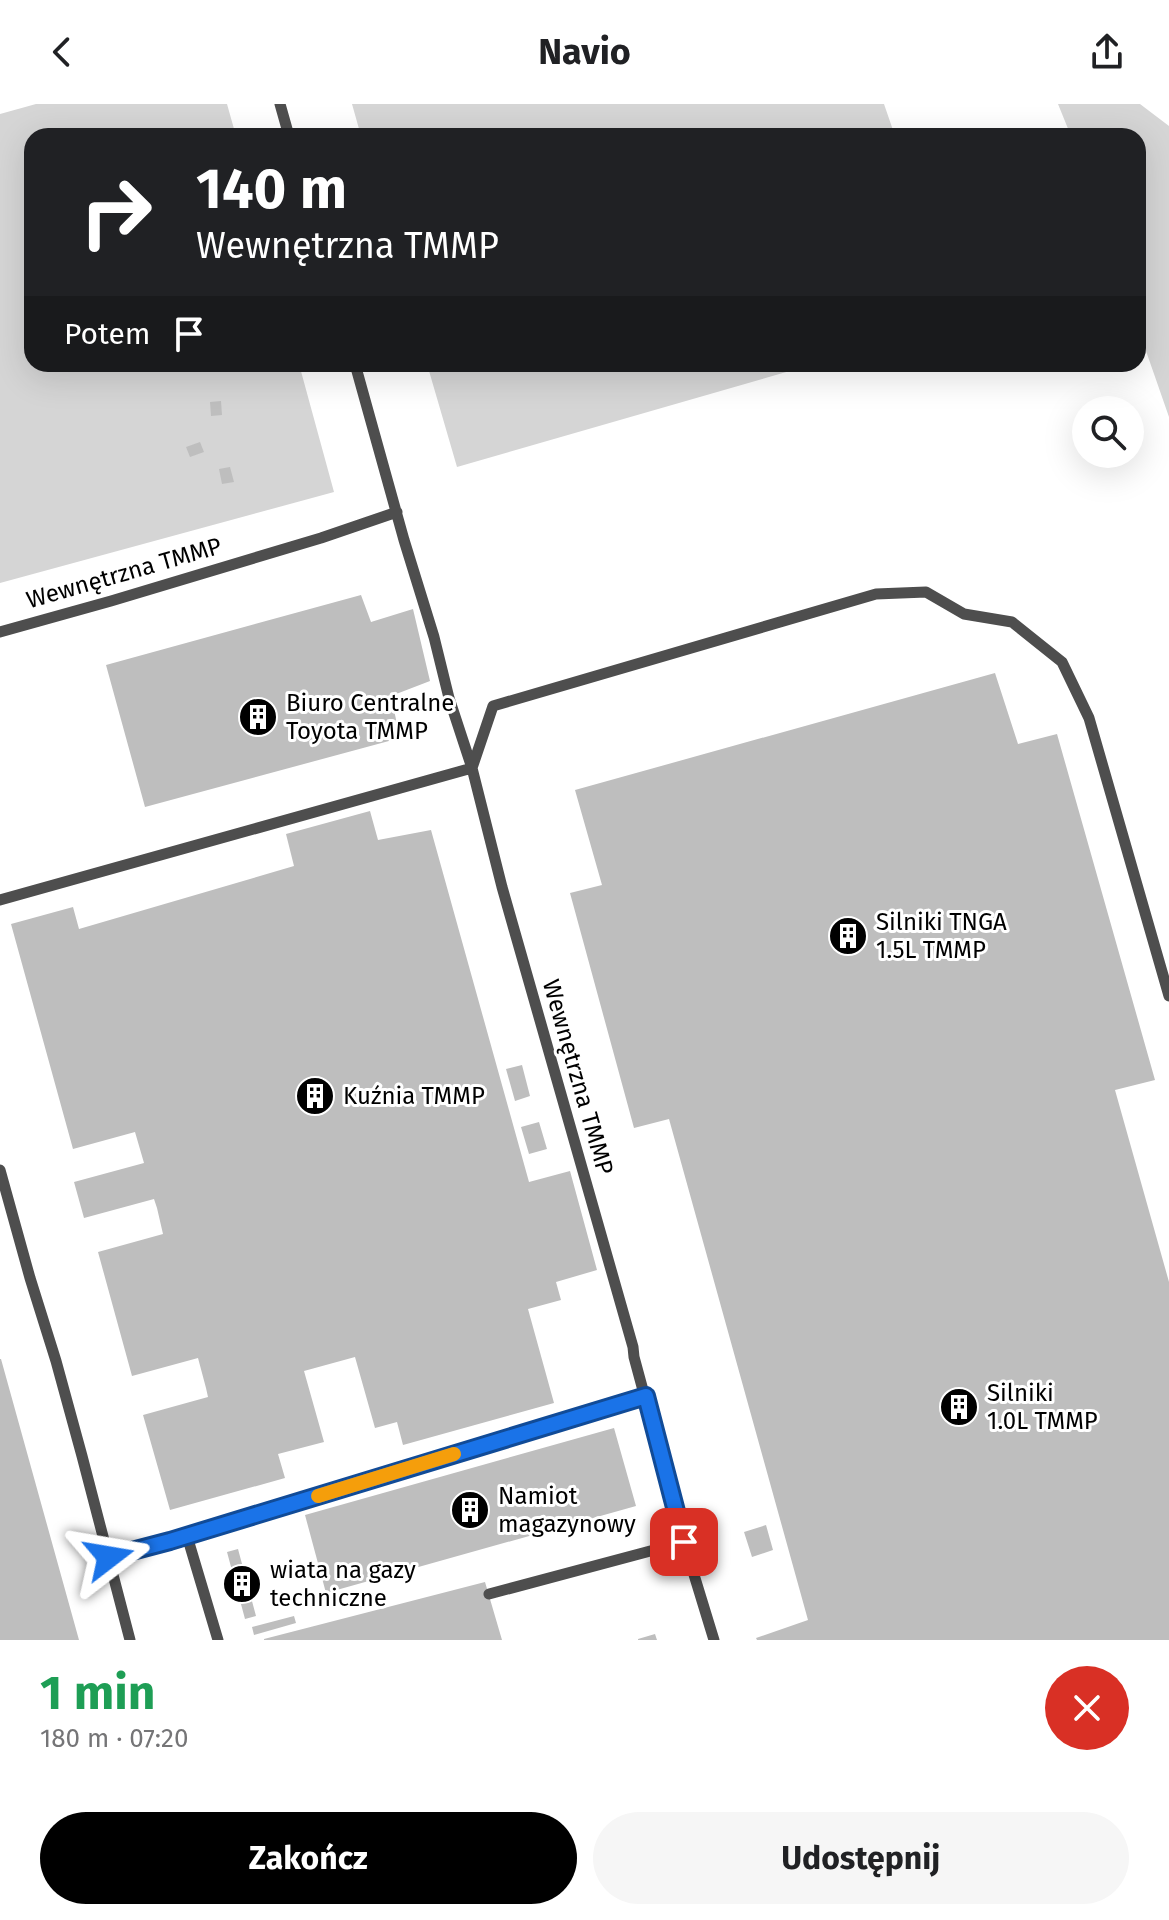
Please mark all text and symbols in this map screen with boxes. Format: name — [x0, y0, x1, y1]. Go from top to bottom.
icon: back — [40, 30, 84, 74]
text: Navio — [538, 30, 631, 74]
icon: share — [1085, 30, 1129, 74]
text: 140 m — [196, 156, 347, 223]
icon: right — [64, 160, 168, 264]
text: Wewnętrzna TMMP — [196, 224, 499, 268]
icon: arrive — [167, 312, 211, 356]
text: Potem — [64, 316, 151, 352]
map controls — [1072, 396, 1144, 468]
button: search — [1072, 396, 1144, 468]
street label: Wewnętrzna TMMP — [23, 532, 225, 614]
place label: Biuro Centralne Toyota TMMP — [286, 689, 454, 745]
building icon: Biuro Centralne Toyota TMMP — [237, 696, 279, 738]
place label: Silniki TNGA 1.5L TMMP — [876, 908, 1007, 964]
building icon: Silniki TNGA 1.5L TMMP — [827, 915, 869, 957]
street label: Wewnętrzna TMMP — [537, 976, 619, 1178]
building icon: Kuźnia TMMP — [294, 1075, 336, 1117]
place label: Kuźnia TMMP — [343, 1082, 485, 1110]
place label: Silniki 1.0L TMMP — [987, 1379, 1098, 1435]
building icon: Silniki 1.0L TMMP — [938, 1386, 980, 1428]
place label: Namiot magazynowy — [498, 1482, 636, 1538]
building icon: Namiot magazynowy — [449, 1489, 491, 1531]
pin — [650, 1508, 718, 1576]
position arrow — [67, 1515, 151, 1599]
icon: arrive — [662, 1520, 706, 1564]
place label: wiata na gazy techniczne — [270, 1556, 416, 1612]
building icon: wiata na gazy techniczne — [221, 1563, 263, 1605]
text: 1 min — [40, 1664, 155, 1722]
button: close — [1045, 1666, 1129, 1750]
text: 180 m · 07:20 — [40, 1723, 188, 1754]
button: Zakończ — [40, 1812, 577, 1904]
button: Udostępnij — [593, 1812, 1129, 1904]

